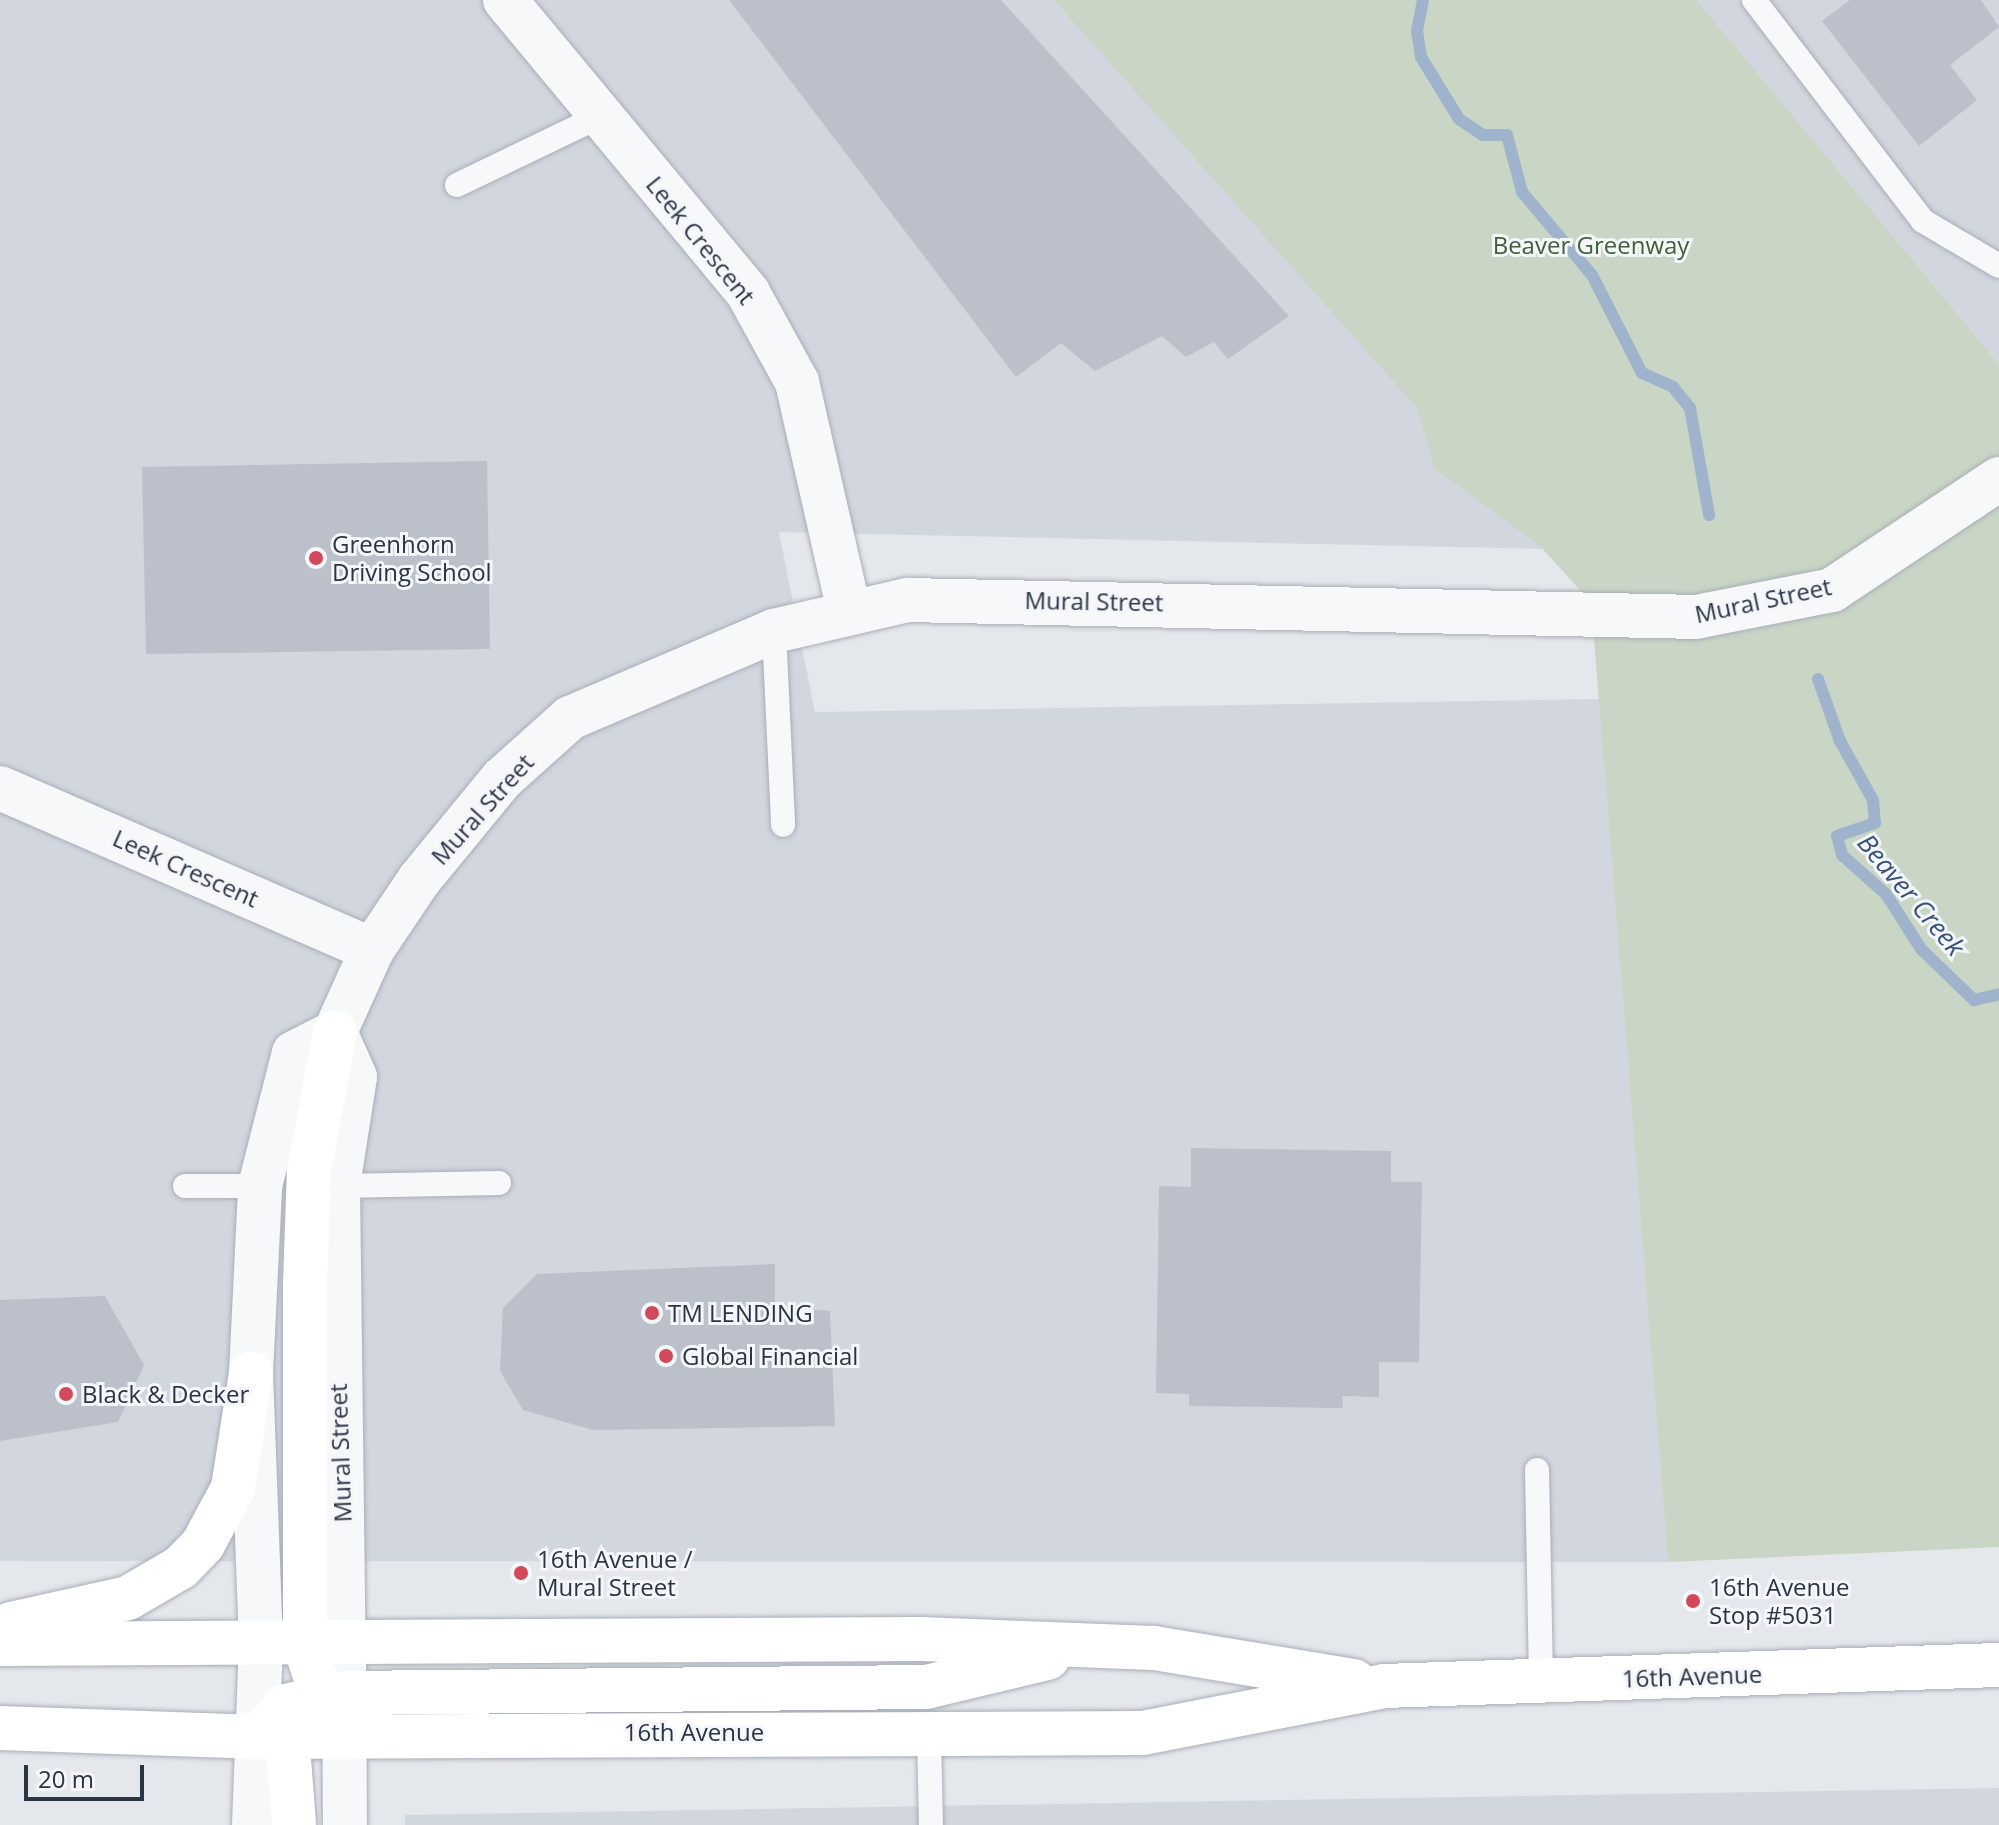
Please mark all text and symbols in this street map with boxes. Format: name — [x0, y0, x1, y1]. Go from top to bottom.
street label: Leek Crescent — [641, 170, 761, 310]
park label: Beaver Greenway — [1493, 231, 1689, 259]
place label: Greenhorn Driving School — [332, 530, 492, 586]
marker: Greenhorn Driving School — [307, 549, 325, 567]
street label: Mural Street — [1692, 571, 1834, 629]
street label: Mural Street — [1024, 585, 1164, 617]
street label: Mural Street — [425, 748, 539, 870]
street label: Leek Crescent — [109, 823, 263, 913]
water label: Beaver Creek — [1851, 828, 1971, 962]
place label: TM LENDING — [668, 1299, 813, 1327]
marker: TM LENDING — [643, 1304, 661, 1322]
place label: Global Financial — [682, 1342, 858, 1370]
marker: Global Financial — [657, 1347, 675, 1365]
place label: Black & Decker — [82, 1380, 249, 1408]
street label: Mural Street — [323, 1383, 357, 1523]
marker: Black & Decker — [57, 1385, 75, 1403]
place label: 16th Avenue / Mural Street — [537, 1545, 693, 1601]
marker: 16th Avenue / Mural Street — [512, 1564, 530, 1582]
place label: 16th Avenue Stop #5031 — [1709, 1573, 1850, 1629]
marker: 16th Avenue Stop #5031 — [1684, 1592, 1702, 1610]
street label: 16th Avenue — [1621, 1659, 1763, 1693]
street label: 16th Avenue — [624, 1718, 764, 1746]
scale bar — [28, 1749, 148, 1799]
text: 20 m — [38, 1762, 94, 1795]

